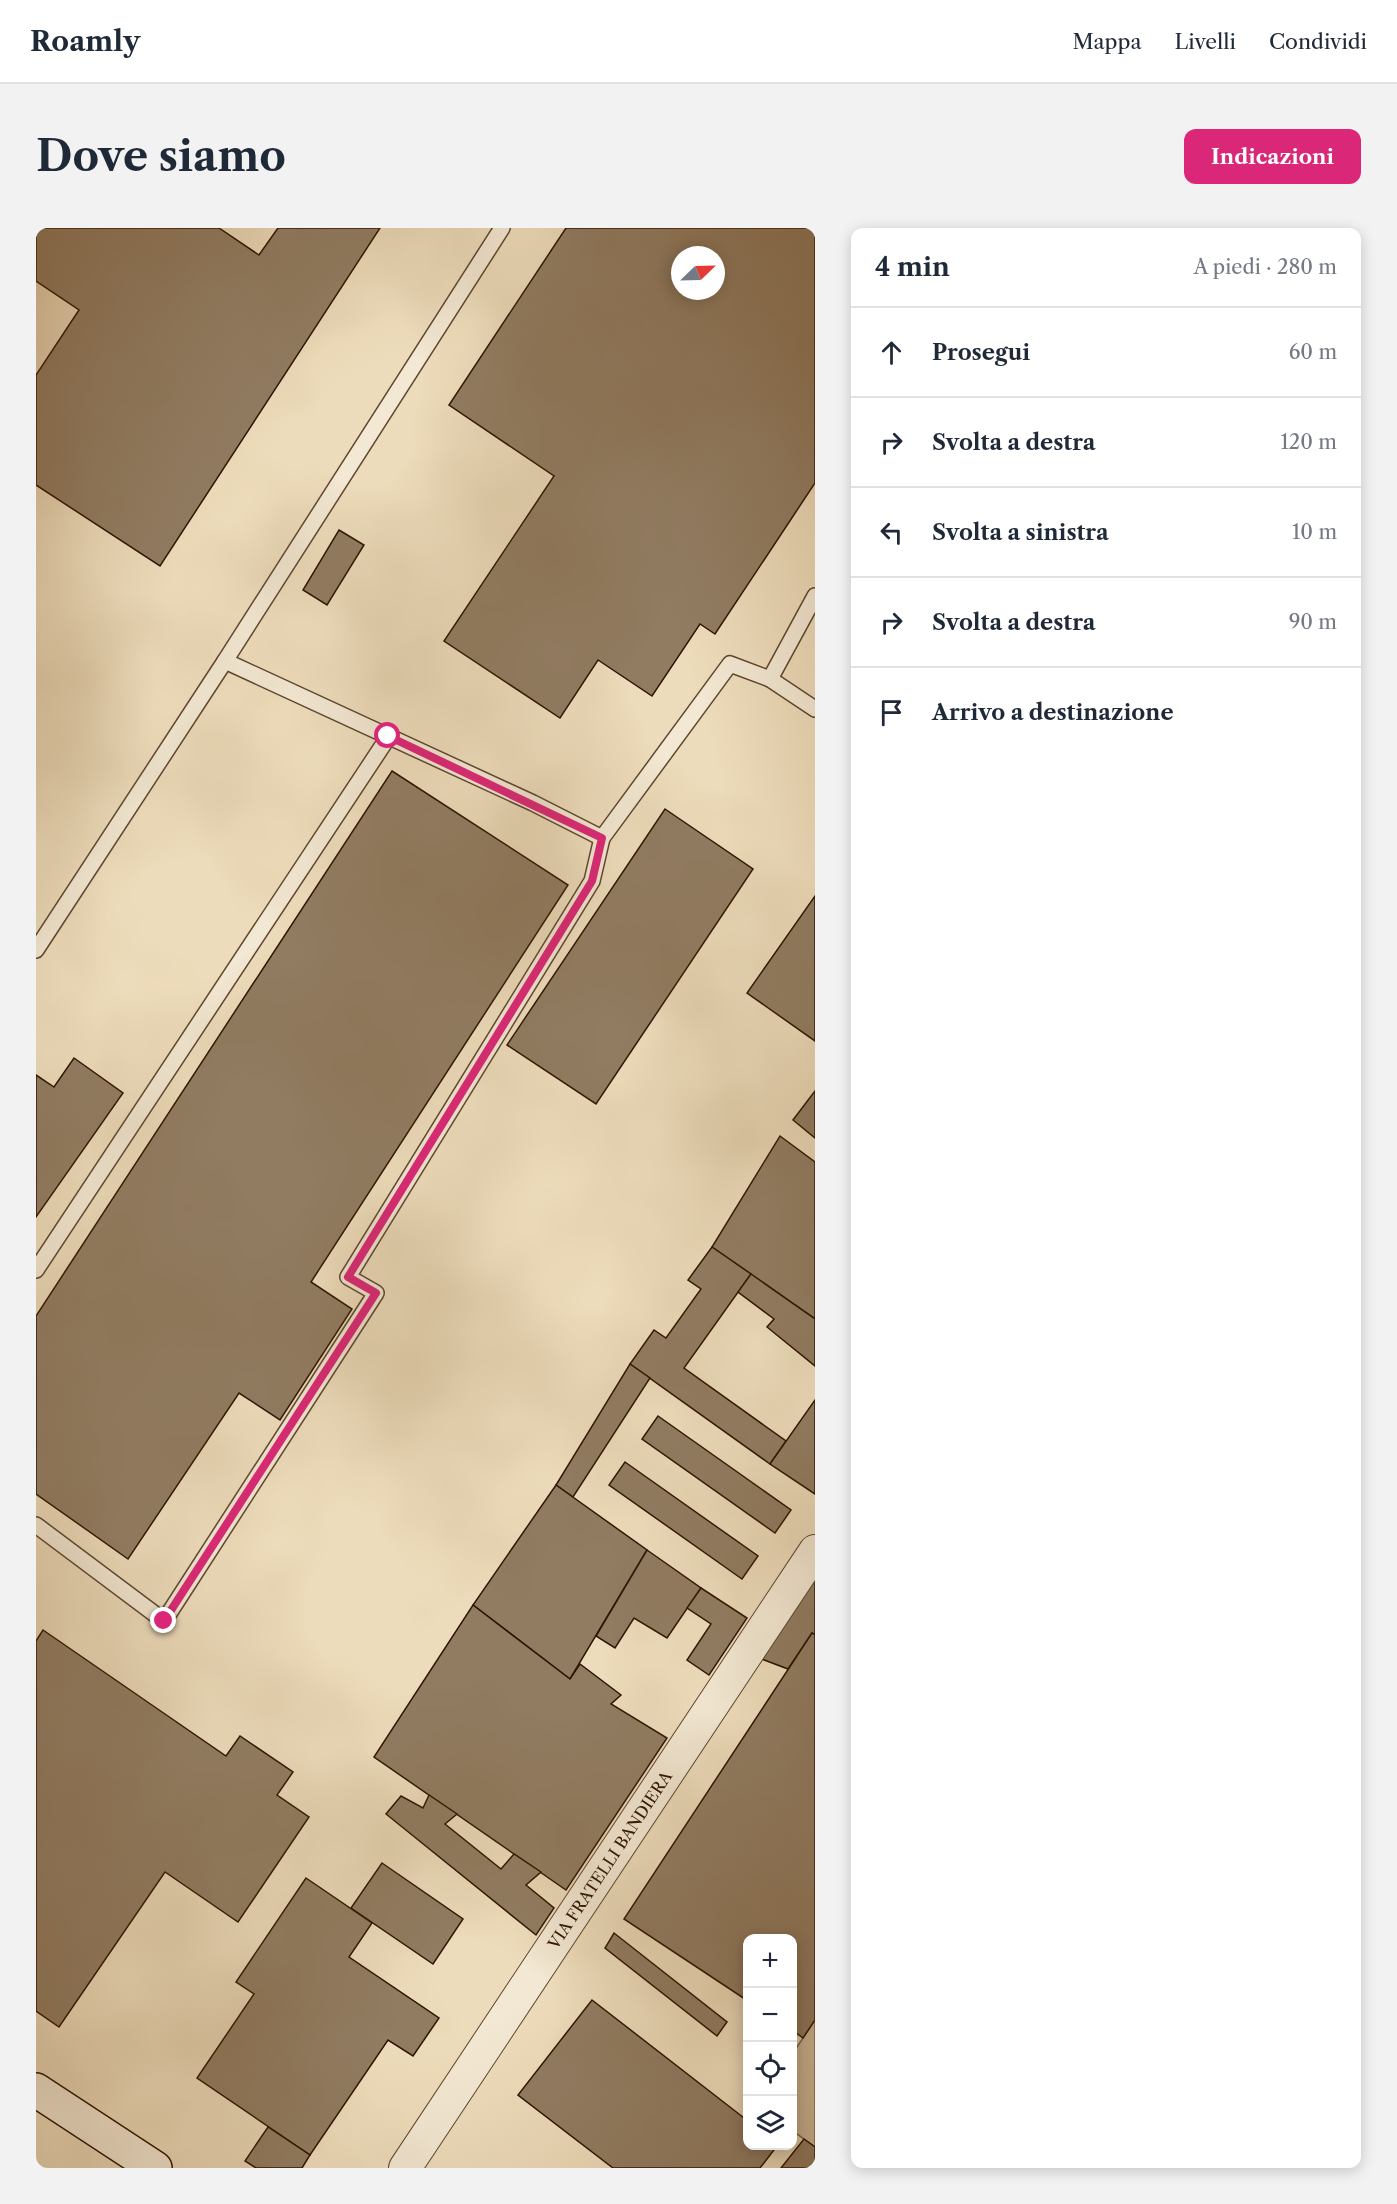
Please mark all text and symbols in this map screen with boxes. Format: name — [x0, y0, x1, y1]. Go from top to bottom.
text: Roamly — [30, 24, 140, 58]
text: Mappa — [1072, 29, 1142, 54]
text: Livelli — [1175, 29, 1236, 54]
text: Condividi — [1269, 29, 1367, 54]
button: Indicazioni — [1184, 129, 1361, 184]
text: Dove siamo — [36, 130, 286, 182]
north arrow — [671, 246, 725, 300]
text: 4 min — [875, 251, 950, 283]
text: A piedi · 280 m — [1193, 255, 1337, 279]
icon: ahead — [875, 336, 908, 369]
text: Prosegui — [932, 339, 1030, 366]
text: 60 m — [1289, 340, 1337, 364]
icon: right — [875, 426, 908, 459]
text: Svolta a destra — [932, 429, 1095, 456]
text: 120 m — [1280, 430, 1337, 454]
icon: left — [875, 516, 908, 549]
text: Svolta a sinistra — [932, 519, 1109, 546]
text: 10 m — [1292, 520, 1337, 544]
icon: right — [875, 606, 908, 639]
text: Svolta a destra — [932, 609, 1095, 636]
text: 90 m — [1289, 610, 1337, 634]
icon: arrive — [875, 696, 908, 729]
text: Arrivo a destinazione — [932, 699, 1174, 726]
route start — [374, 722, 400, 748]
route end — [150, 1607, 176, 1633]
street label: VIA FRATELLI BANDIERA — [543, 1766, 677, 1953]
map controls — [743, 1934, 797, 2150]
button: + — [743, 1934, 797, 1988]
button: − — [743, 1988, 797, 2042]
button: locate — [743, 2042, 797, 2096]
button: layers — [743, 2096, 797, 2150]

